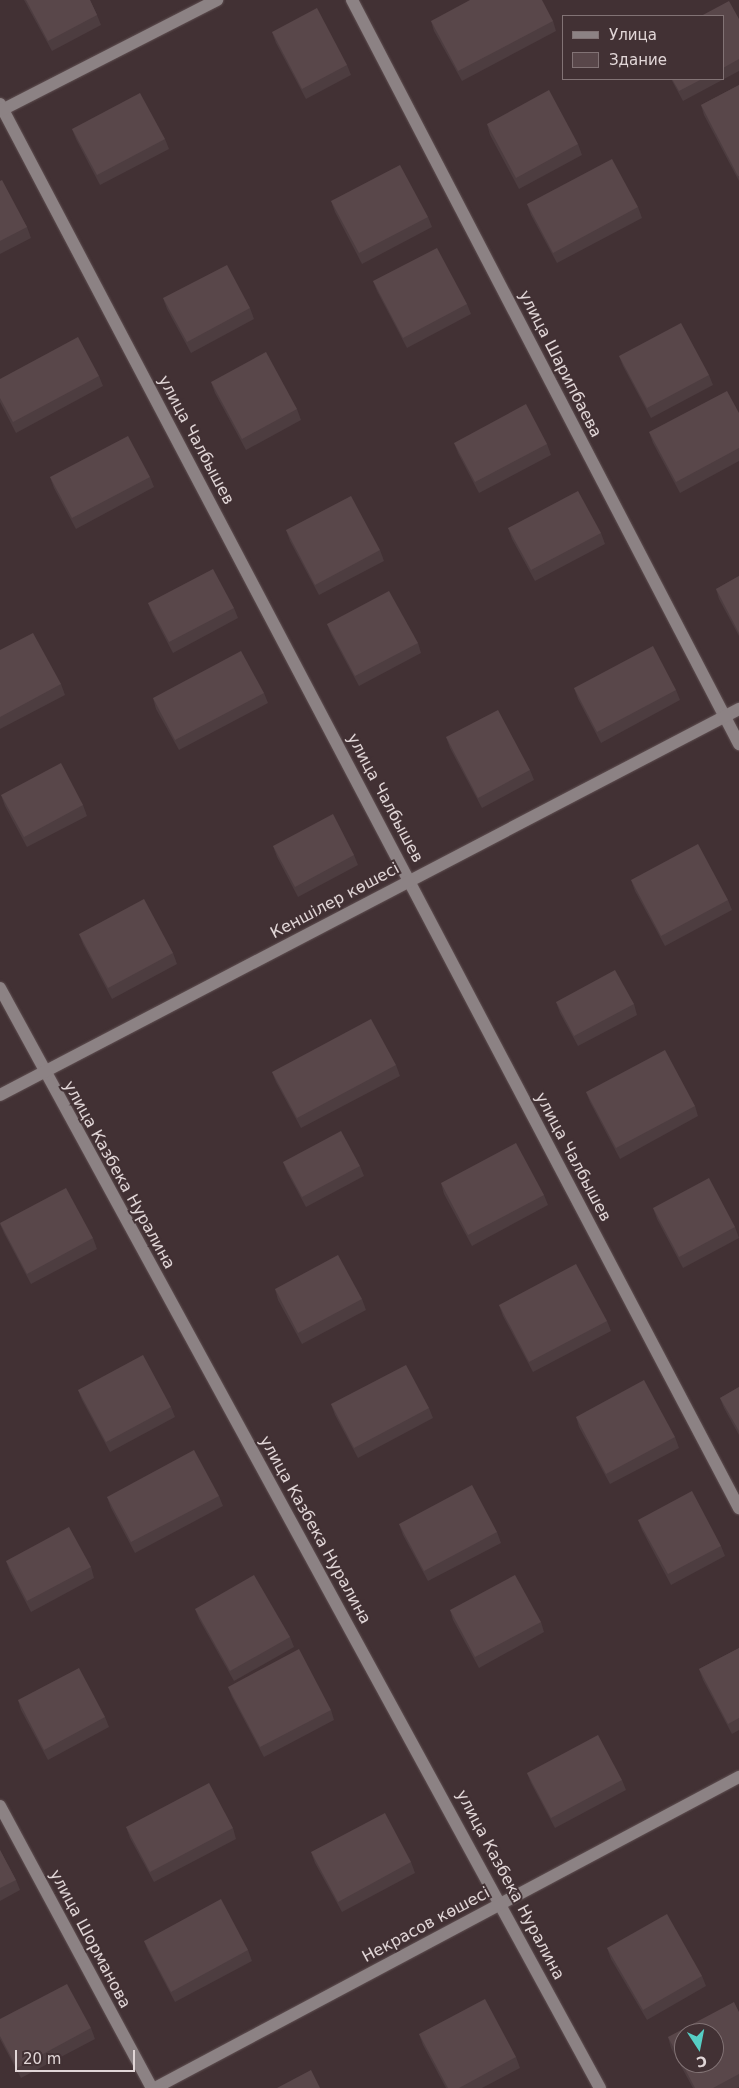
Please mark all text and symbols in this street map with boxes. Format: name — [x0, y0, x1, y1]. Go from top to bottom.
legend — [562, 15, 724, 80]
text: Улица — [609, 26, 657, 44]
text: Здание — [609, 51, 667, 69]
street label: улица Шарипбаева — [515, 287, 605, 441]
street label: улица Чалбышев — [154, 372, 238, 508]
street label: улица Чалбышев — [343, 730, 427, 866]
street label: Кеншілер көшесі — [267, 859, 403, 943]
street label: улица Казбека Нуралина — [59, 1078, 179, 1272]
street label: улица Чалбышев — [531, 1089, 615, 1225]
street label: улица Казбека Нуралина — [255, 1433, 375, 1627]
street label: улица Казбека Нуралина — [452, 1787, 568, 1983]
street label: улица Шорманова — [45, 1866, 135, 2012]
street label: Некрасов көшесі — [359, 1883, 493, 1967]
north arrow — [674, 2023, 724, 2073]
scale bar — [18, 2040, 138, 2072]
text: 20 m — [23, 2050, 61, 2068]
text: С — [695, 2053, 708, 2071]

